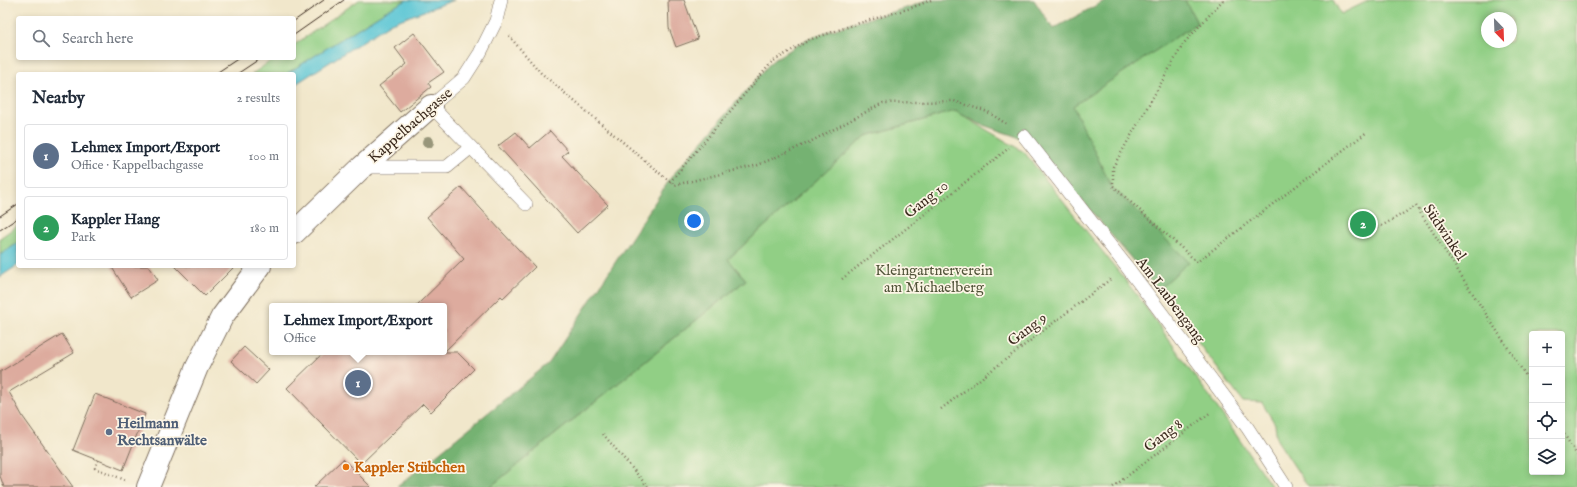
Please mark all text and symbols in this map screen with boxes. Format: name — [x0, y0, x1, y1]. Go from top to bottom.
north arrow — [1481, 12, 1517, 48]
search box — [16, 16, 296, 60]
icon: search — [30, 27, 52, 49]
text: Search here — [62, 29, 133, 48]
street label: Kappelbachgasse — [364, 84, 456, 167]
text: Nearby — [32, 88, 85, 109]
text: 2 results — [236, 90, 280, 107]
text: Lehmex Import/Export — [71, 138, 220, 157]
text: 1 — [44, 148, 48, 165]
text: 100 m — [249, 148, 279, 165]
text: Office · Kappelbachgasse — [71, 157, 204, 174]
street label: Gang 10 — [900, 176, 952, 222]
street label: Südwinkel — [1419, 200, 1471, 265]
pin: 2 — [1350, 209, 1376, 239]
text: Kappler Hang — [71, 210, 160, 229]
your location — [684, 211, 704, 231]
text: 2 — [43, 220, 49, 237]
text: 180 m — [250, 220, 279, 237]
text: Park — [71, 229, 96, 246]
street label: Am Laubengang — [1131, 252, 1210, 348]
park label: Kleingartnerverein am Michaelberg — [875, 261, 993, 297]
popup — [269, 303, 447, 355]
street label: Gang 9 — [1004, 308, 1051, 350]
text: Lehmex Import/Export — [283, 311, 433, 330]
text: Office — [283, 330, 316, 347]
map controls — [1529, 331, 1565, 475]
button: + — [1529, 331, 1565, 367]
button: − — [1529, 367, 1565, 403]
pin: 1 — [345, 368, 371, 398]
button: locate — [1529, 403, 1565, 439]
place label: Heilmann Rechtsanwälte — [117, 414, 207, 450]
street label: Gang 8 — [1140, 415, 1187, 456]
marker: Heilmann Rechtsanwälte — [104, 427, 114, 437]
button: layers — [1529, 439, 1565, 475]
place label: Kappler Stübchen — [354, 458, 465, 477]
marker: Kappler Stübchen — [341, 462, 351, 472]

